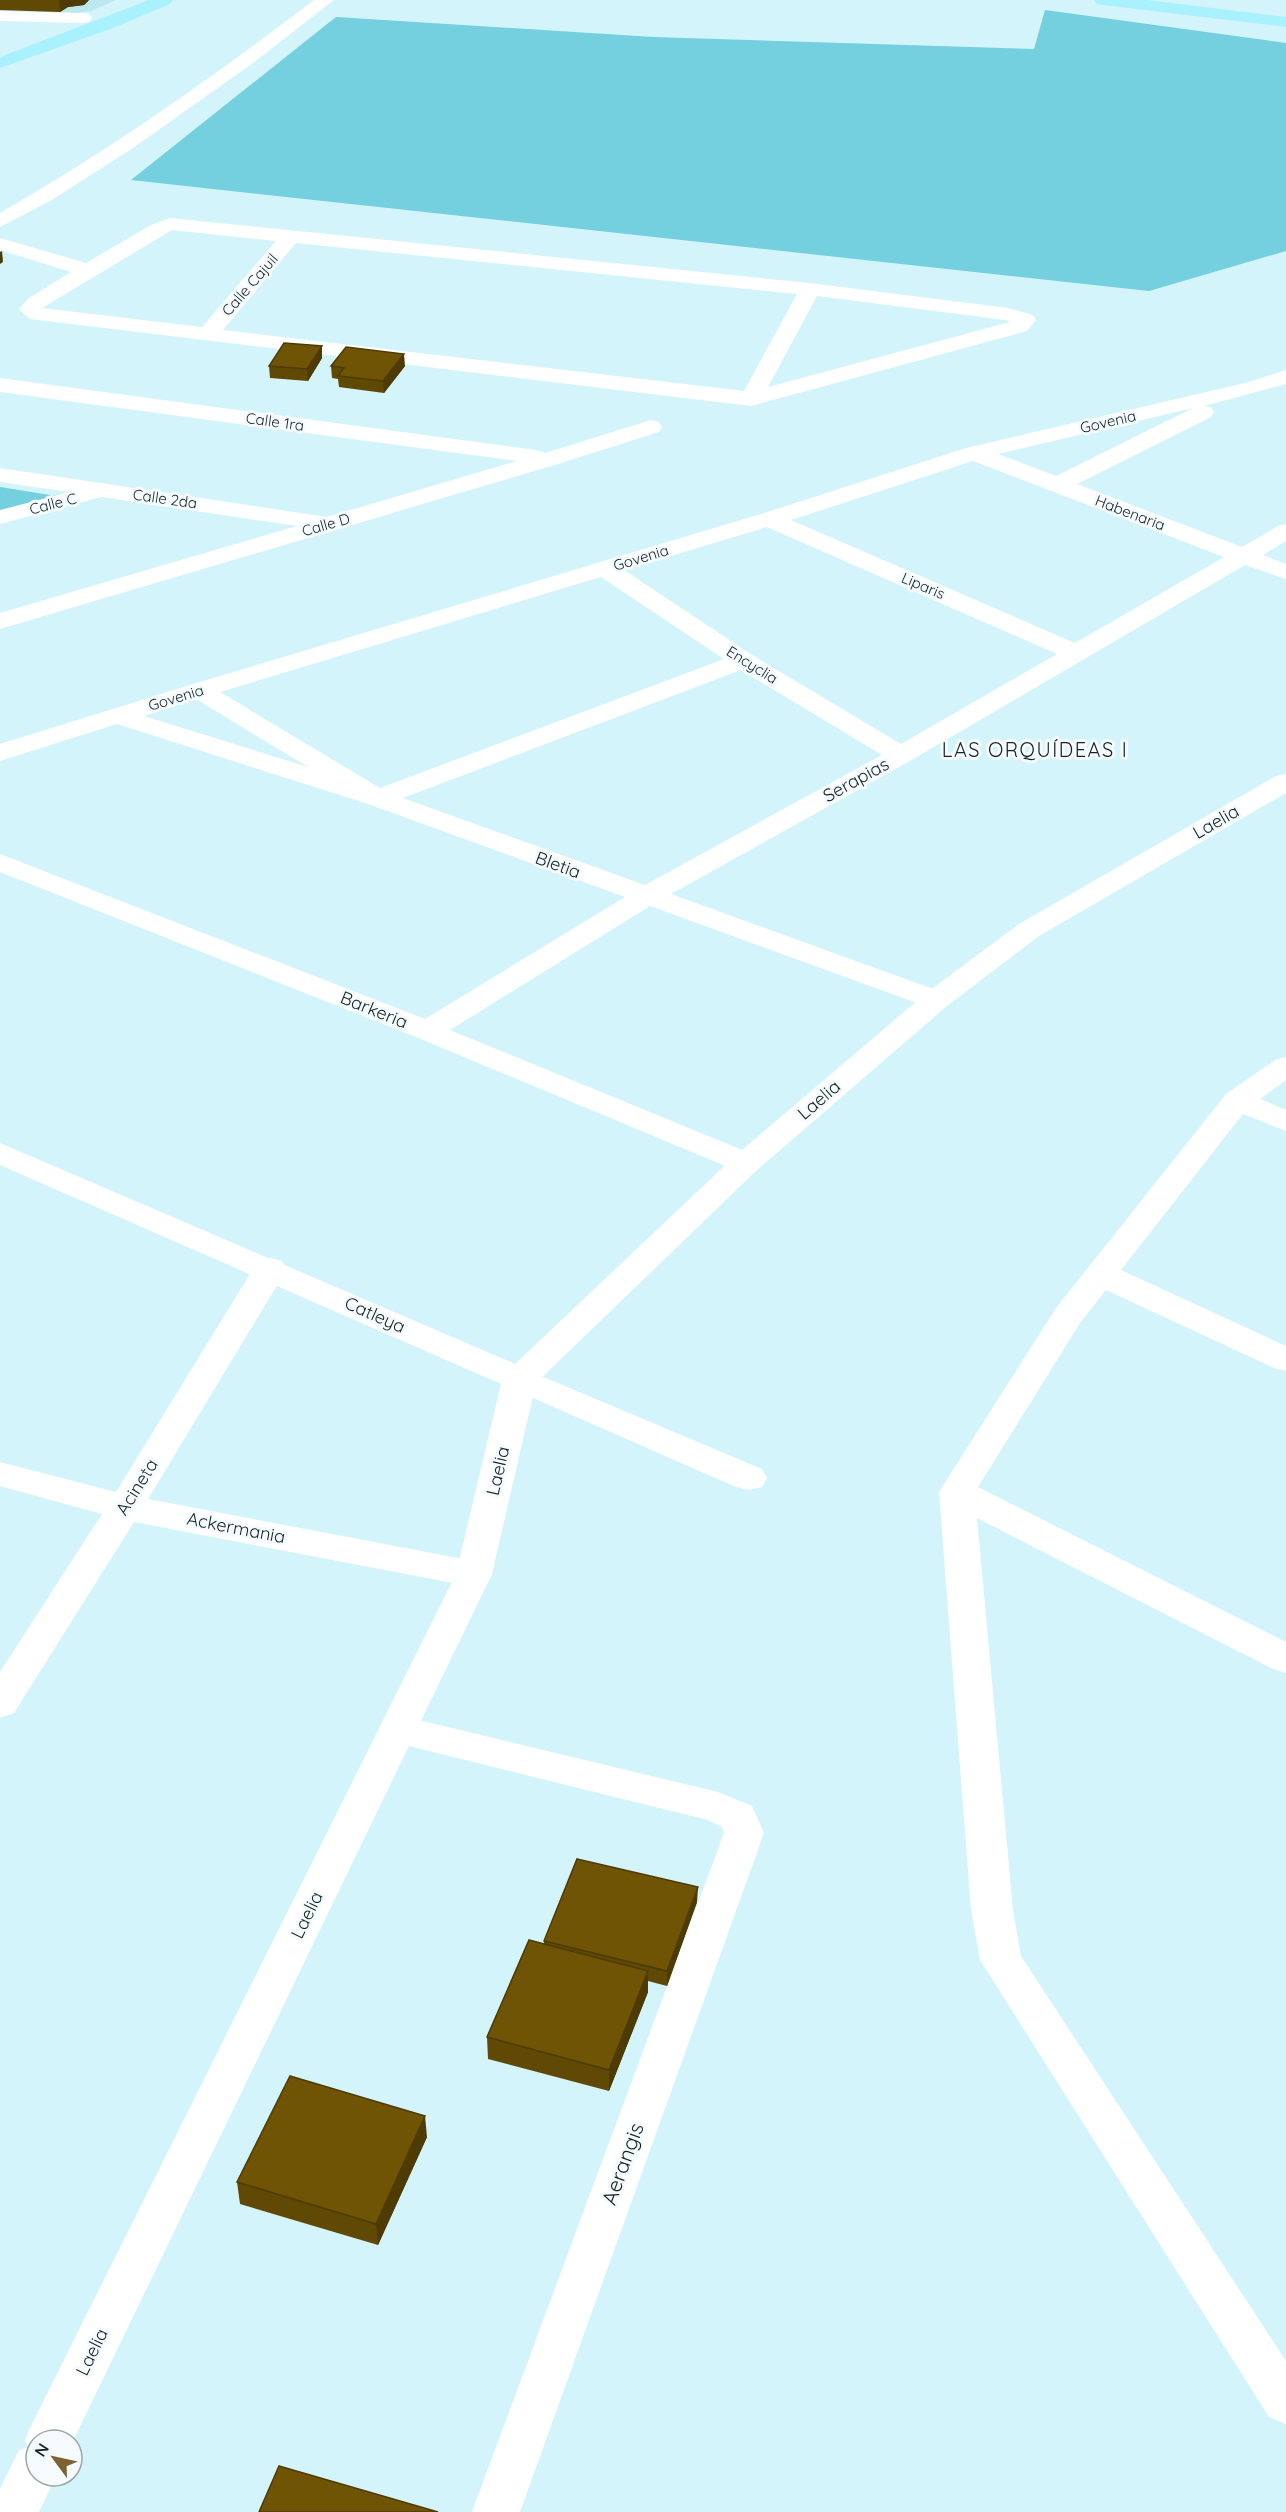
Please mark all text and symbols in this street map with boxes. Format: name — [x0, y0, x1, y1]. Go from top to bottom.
street label: Calle Cajuil — [217, 250, 282, 320]
street label: Govenia — [1078, 406, 1138, 437]
street label: Calle 1ra — [245, 408, 305, 435]
street label: Calle 2da — [132, 485, 198, 512]
street label: Calle C — [27, 488, 79, 519]
street label: Habenaria — [1093, 491, 1168, 535]
street label: Calle D — [300, 509, 352, 540]
street label: Govenia — [611, 540, 671, 575]
street label: Liparis — [899, 568, 948, 603]
street label: Encyclia — [723, 641, 781, 688]
street label: Govenia — [146, 680, 206, 715]
district label: LAS ORQUÍDEAS I — [942, 737, 1128, 762]
street label: Serapias — [819, 752, 893, 807]
street label: Laelia — [1189, 799, 1243, 844]
street label: Bletia — [532, 846, 584, 883]
street label: Barkeria — [337, 986, 411, 1033]
street label: Laelia — [792, 1075, 845, 1125]
street label: Catleya — [341, 1291, 409, 1338]
street label: Laelia — [481, 1444, 514, 1498]
street label: Acineta — [110, 1454, 163, 1519]
street label: Ackermania — [185, 1507, 287, 1548]
street label: Laelia — [285, 1887, 328, 1942]
street label: Aerangis — [595, 2119, 649, 2208]
street label: Laelia — [70, 2324, 113, 2379]
north arrow — [24, 2428, 84, 2488]
text: N — [30, 2439, 53, 2460]

